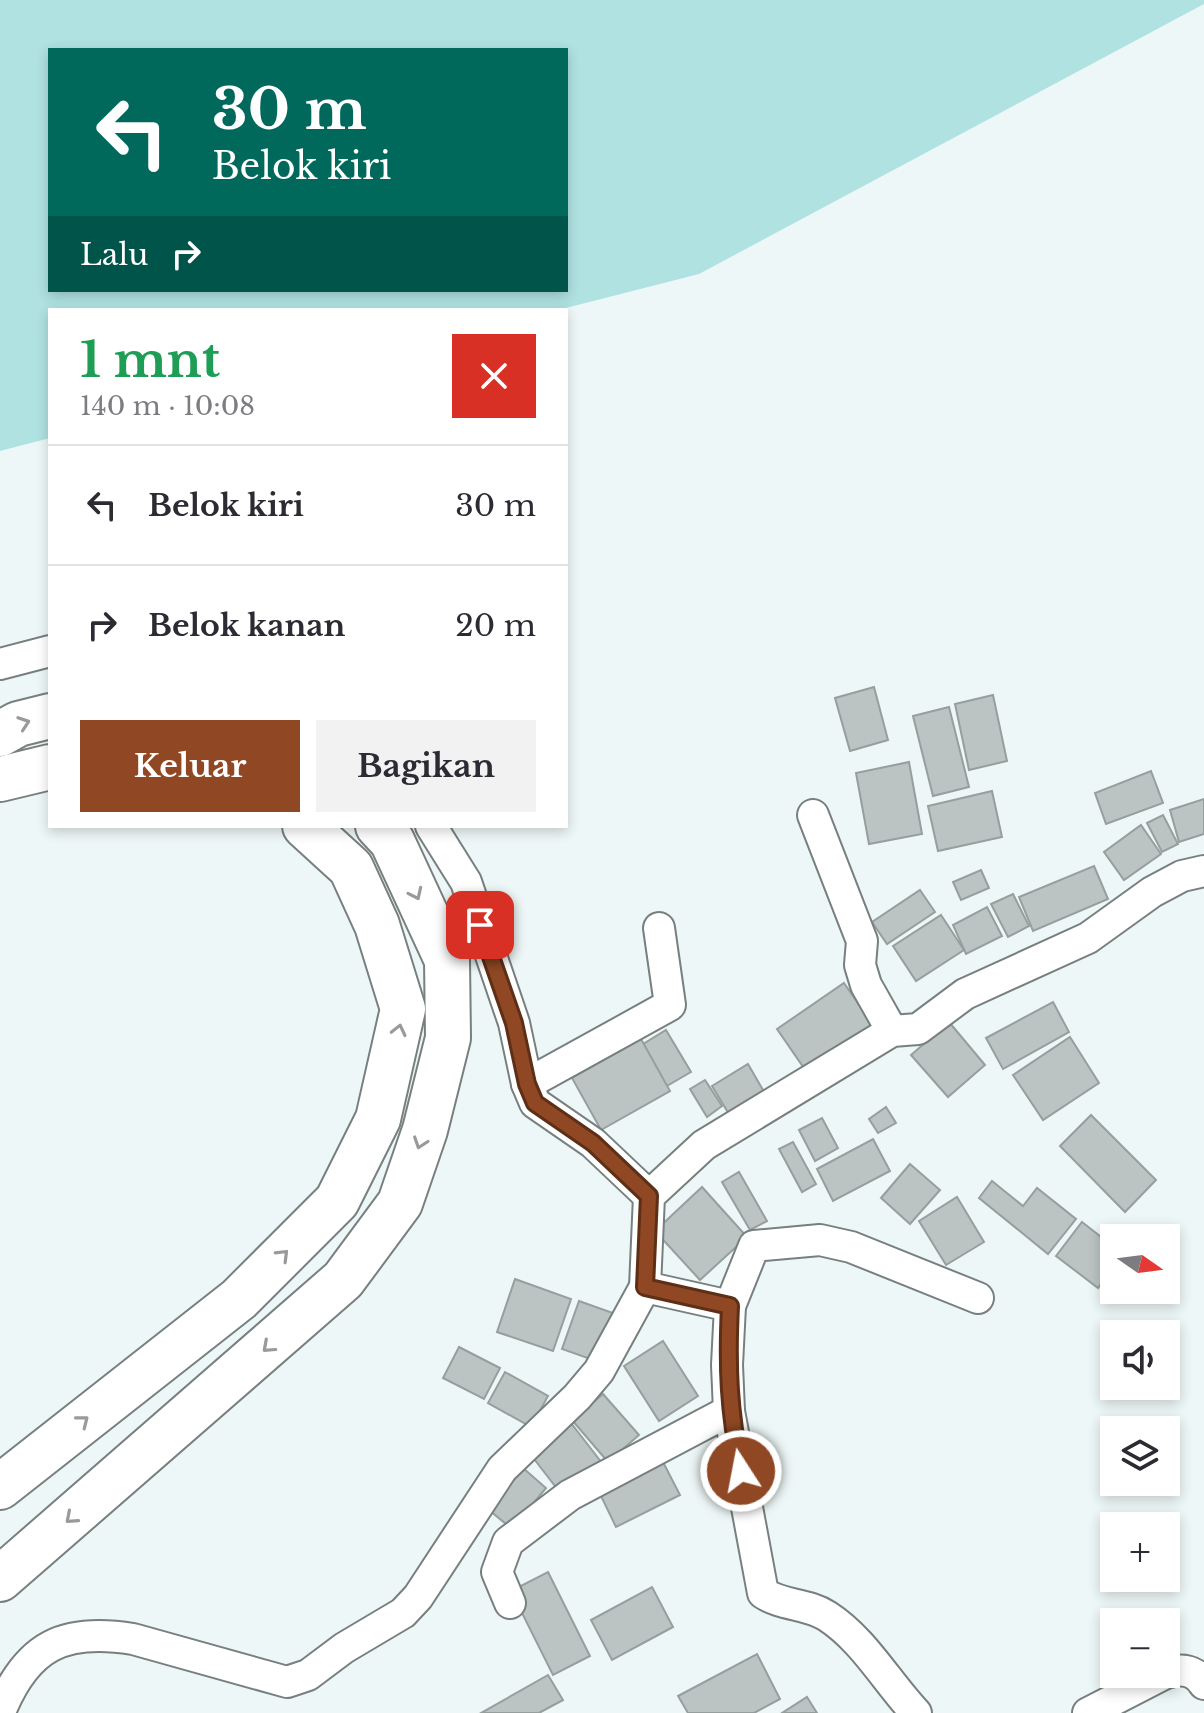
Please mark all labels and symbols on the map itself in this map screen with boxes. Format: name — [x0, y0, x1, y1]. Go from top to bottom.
one-way arrow — [17, 717, 31, 733]
one-way arrow — [406, 885, 422, 900]
pin — [446, 891, 514, 959]
one-way arrow — [390, 1023, 407, 1037]
one-way arrow — [414, 1135, 430, 1149]
north arrow — [1100, 1224, 1180, 1304]
one-way arrow — [274, 1250, 288, 1264]
one-way arrow — [262, 1337, 277, 1352]
one-way arrow — [74, 1417, 89, 1431]
position arrow — [699, 1429, 783, 1513]
one-way arrow — [66, 1508, 81, 1522]

